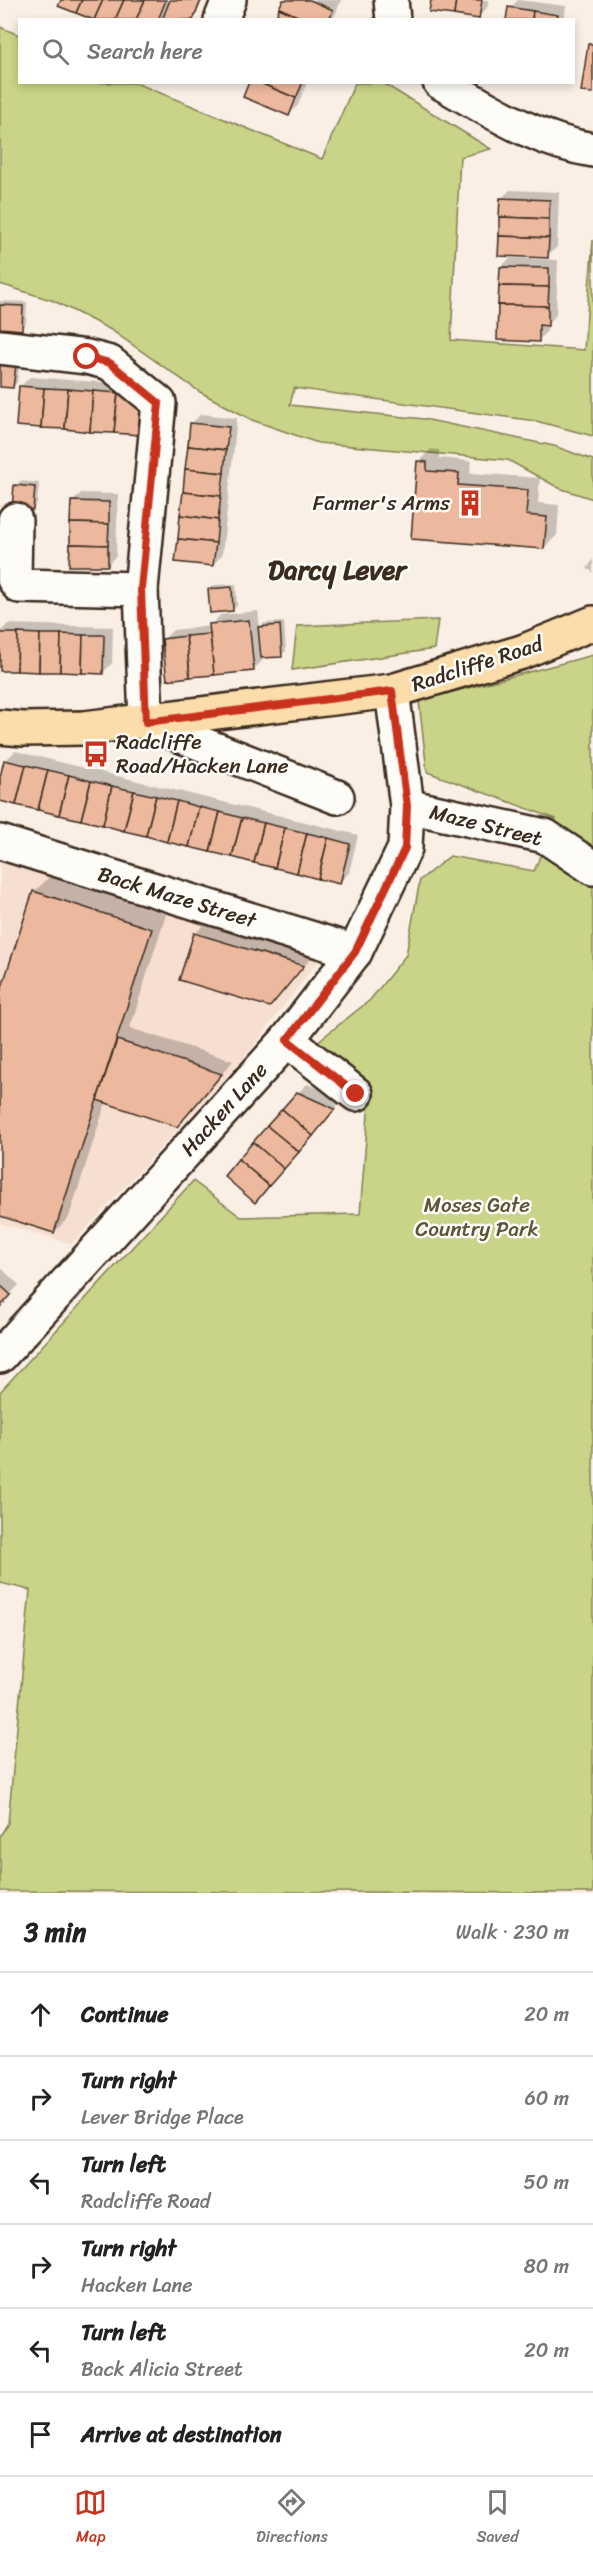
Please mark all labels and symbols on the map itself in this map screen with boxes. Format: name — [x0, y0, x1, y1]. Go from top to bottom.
route start — [73, 343, 99, 369]
place label: Farmer's Arms — [313, 484, 450, 522]
building icon: Farmer's Arms — [455, 488, 485, 518]
district label: Darcy Lever — [268, 546, 408, 594]
street label: Radcliffe Road — [407, 624, 549, 703]
place label: Radcliffe Road/Hacken Lane — [116, 723, 289, 785]
bus stop icon: Radcliffe Road/Hacken Lane — [81, 739, 111, 769]
street label: Maze Street — [426, 793, 546, 857]
street label: Back Maze Street — [93, 855, 262, 940]
street label: Hacken Lane — [171, 1053, 277, 1165]
route end — [342, 1080, 368, 1106]
park label: Moses Gate Country Park — [415, 1186, 539, 1248]

